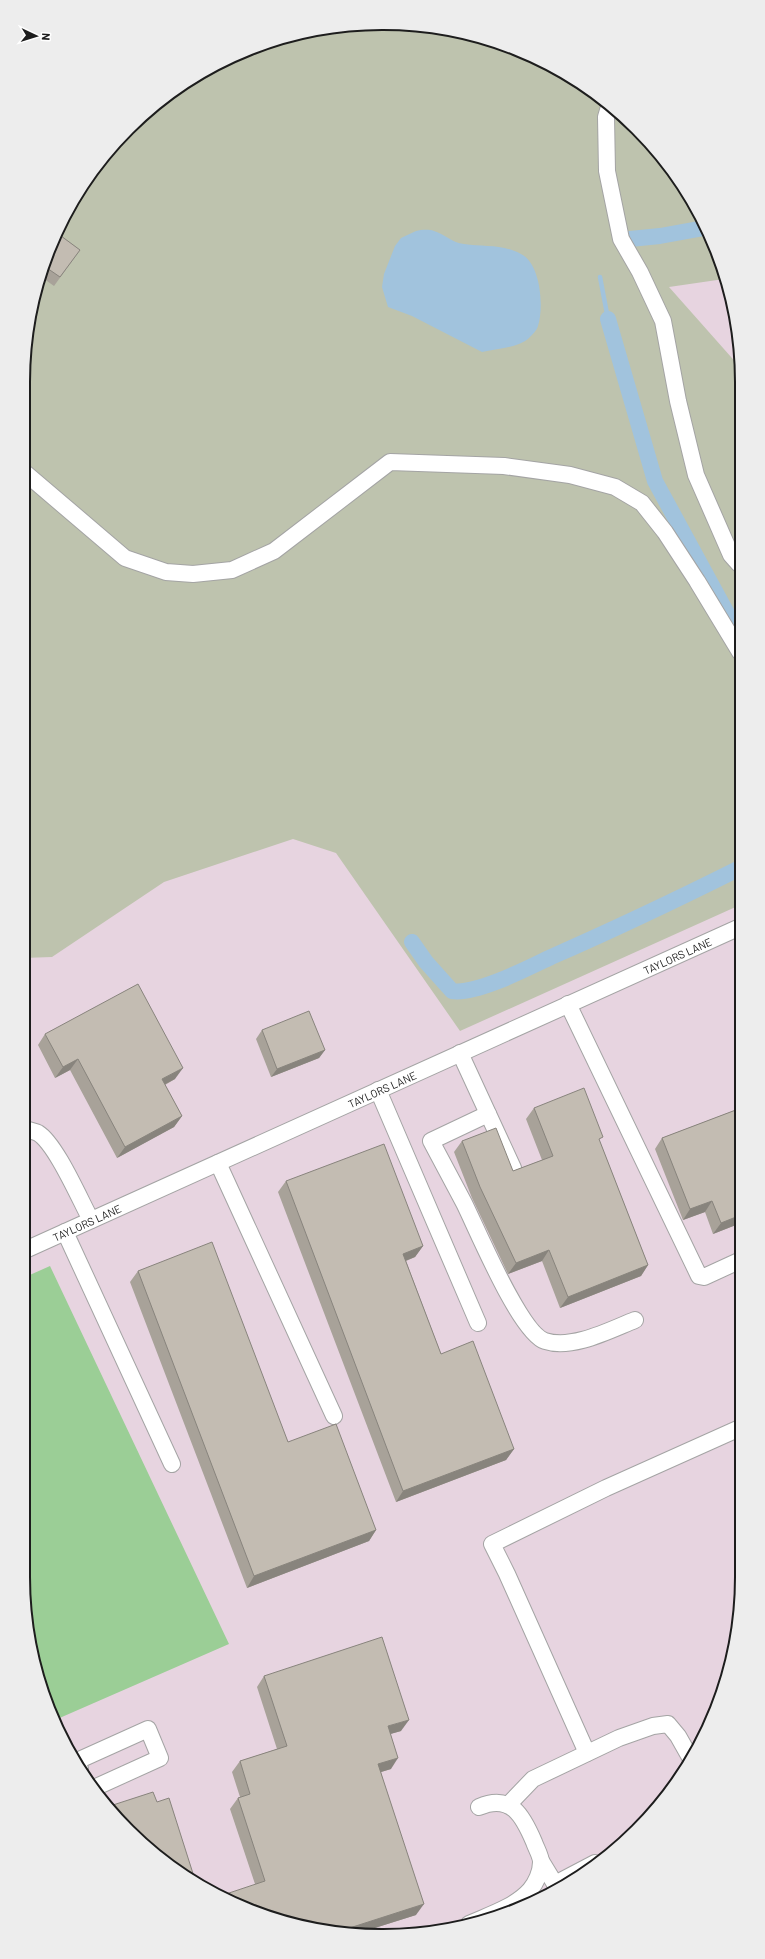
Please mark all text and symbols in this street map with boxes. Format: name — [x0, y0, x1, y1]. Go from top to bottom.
north arrow — [16, 16, 56, 56]
text: N — [40, 33, 53, 41]
street label: TAYLORS LANE — [641, 934, 714, 976]
street label: TAYLORS LANE — [346, 1068, 419, 1110]
street label: TAYLORS LANE — [51, 1201, 123, 1243]

